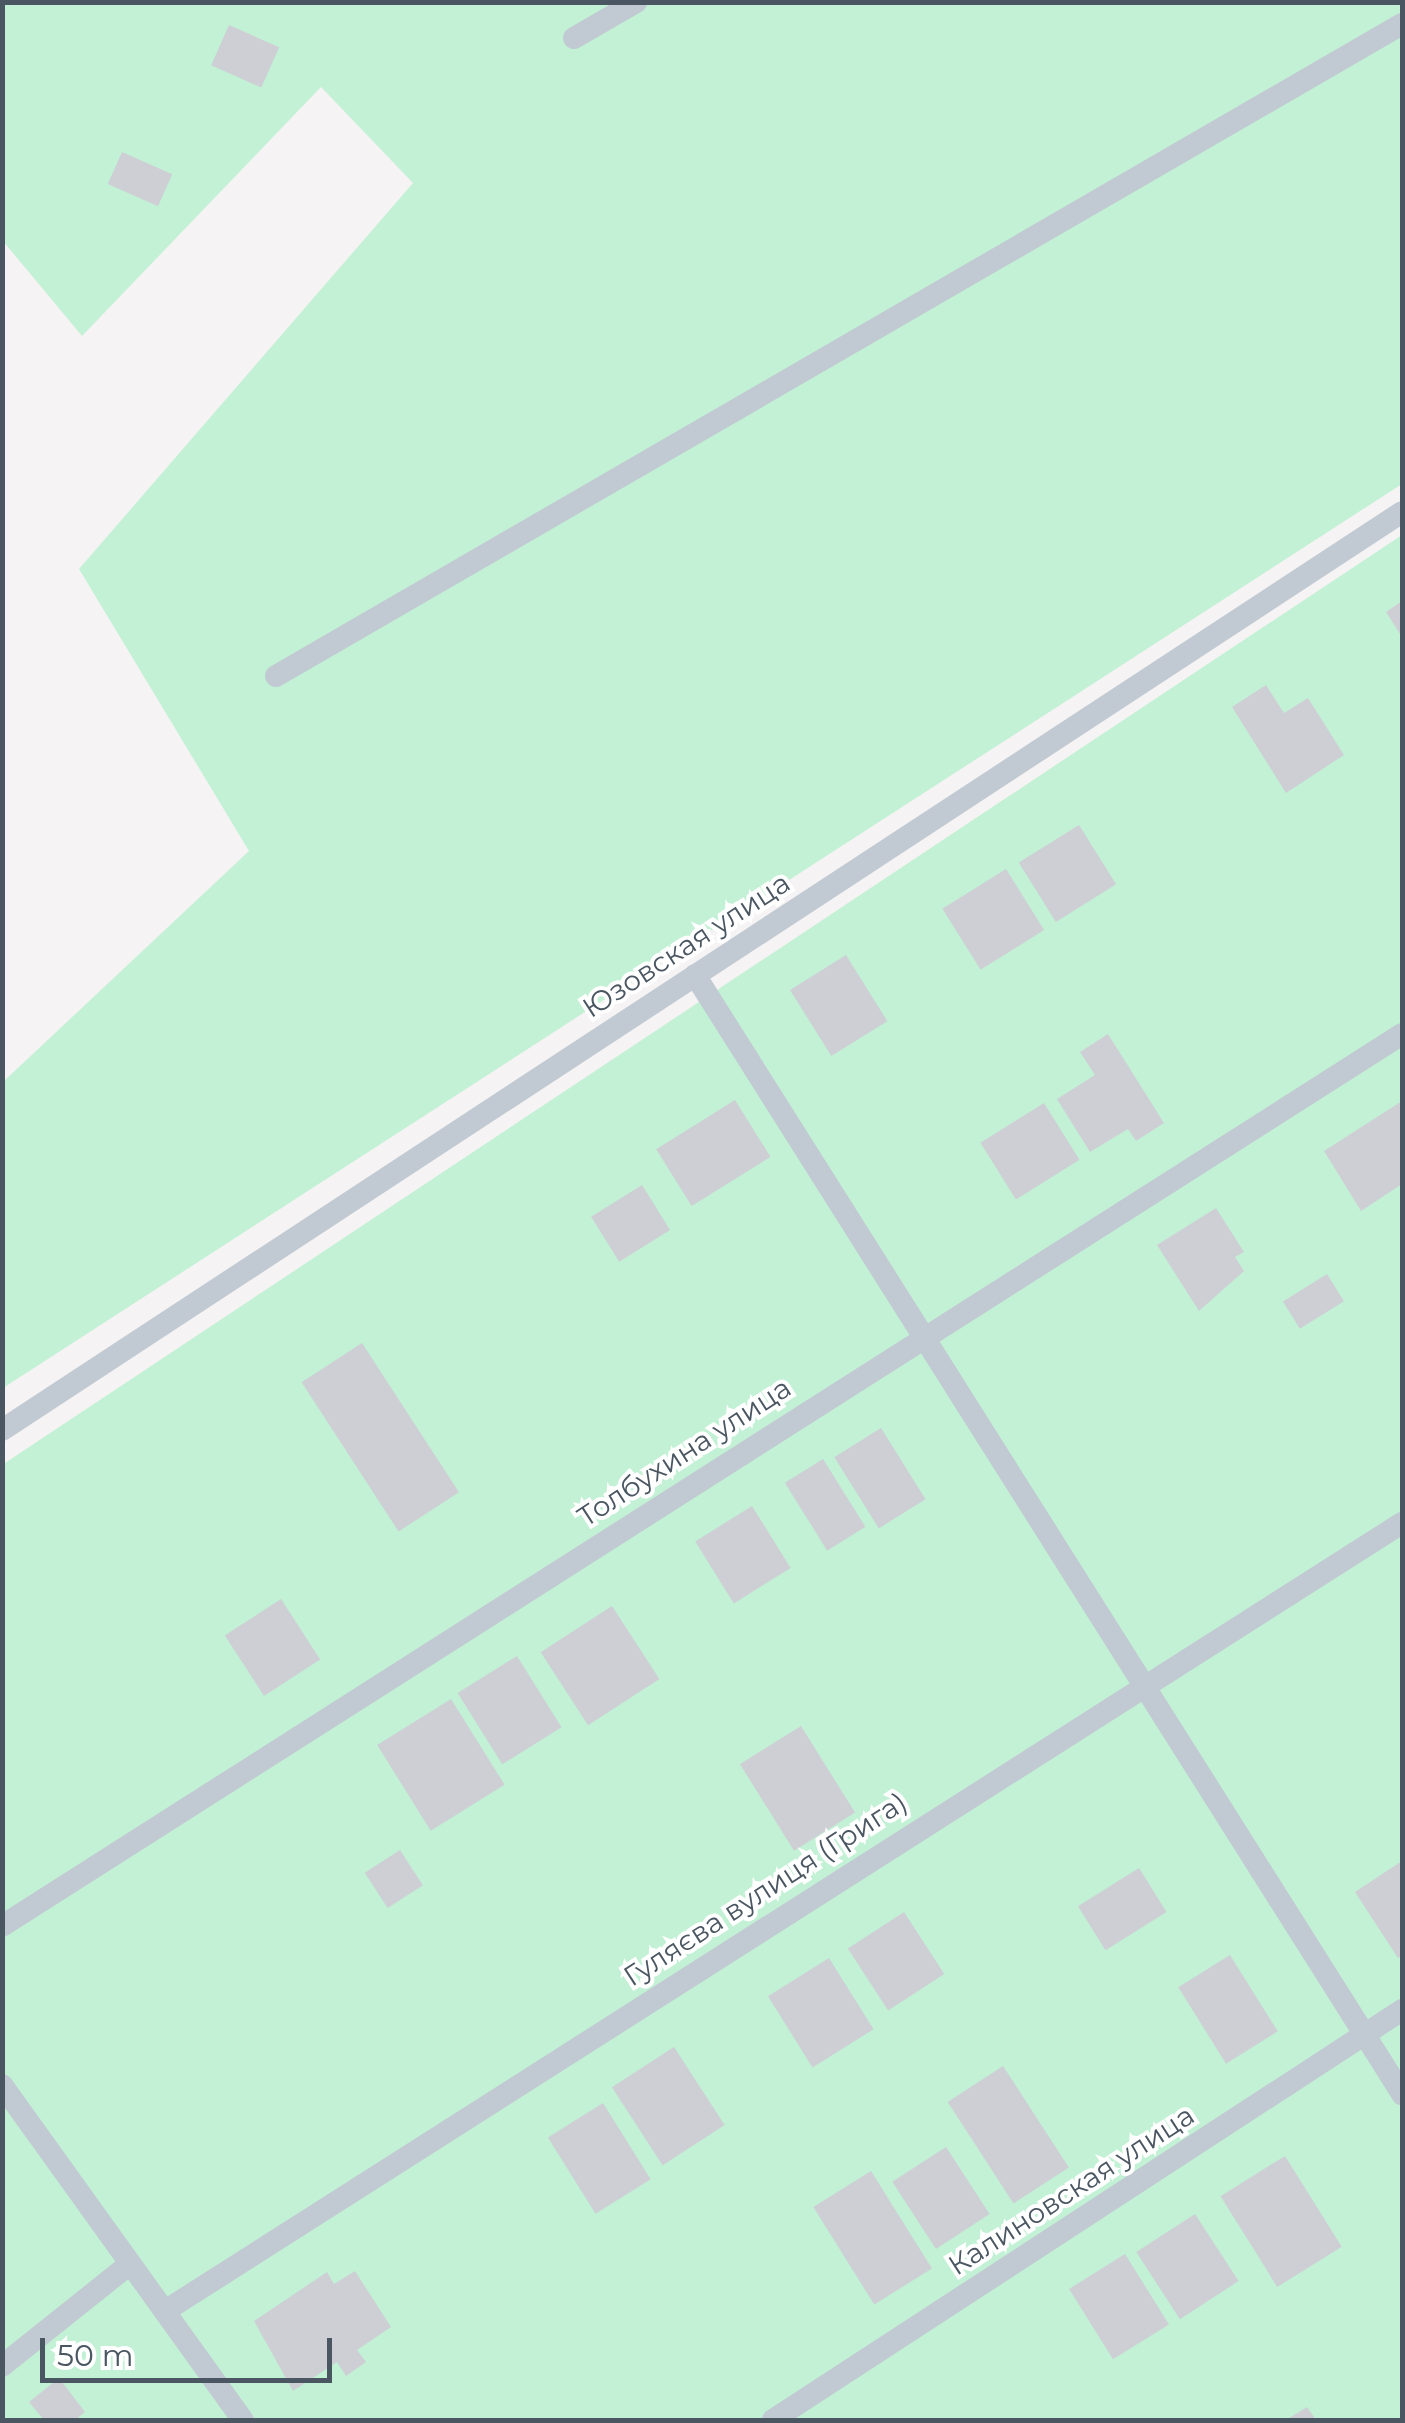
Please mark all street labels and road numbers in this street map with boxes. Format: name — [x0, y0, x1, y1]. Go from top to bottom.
street label: Юзовская улица — [576, 866, 796, 1024]
street label: Толбухина улица — [571, 1371, 797, 1533]
street label: Гуляєва вулиця (Грига) — [617, 1785, 913, 1993]
street label: Калиновская улица — [942, 2098, 1200, 2282]

